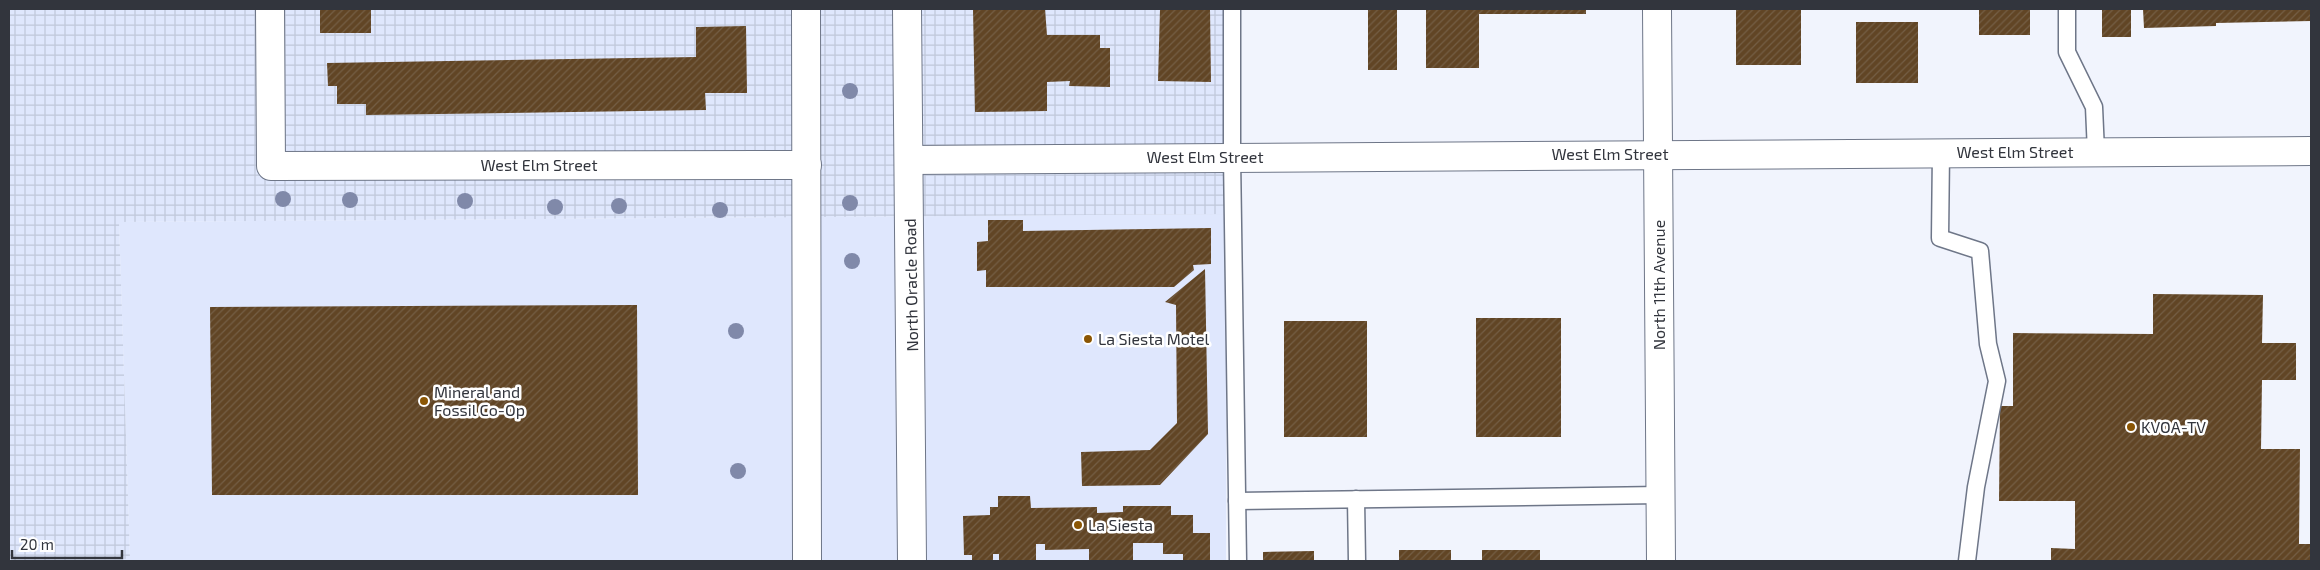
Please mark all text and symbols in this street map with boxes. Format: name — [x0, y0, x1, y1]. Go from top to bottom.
street label: West Elm Street — [1956, 142, 2074, 161]
street label: West Elm Street — [1551, 144, 1669, 163]
street label: West Elm Street — [1146, 147, 1264, 166]
street label: West Elm Street — [480, 155, 598, 174]
street label: North Oracle Road — [900, 218, 921, 352]
street label: North 11th Avenue — [1649, 220, 1668, 350]
place label: La Siesta Motel — [1098, 329, 1209, 348]
marker: La Siesta Motel — [1082, 333, 1094, 345]
place label: Mineral and Fossil Co-Op — [434, 382, 525, 419]
marker: Mineral and Fossil Co-Op — [418, 395, 430, 407]
place label: KVOA-TV — [2141, 417, 2206, 436]
marker: KVOA-TV — [2125, 421, 2137, 433]
place label: La Siesta — [1088, 515, 1153, 534]
marker: La Siesta — [1072, 519, 1084, 531]
scale bar — [12, 528, 122, 560]
text: 20 m — [20, 535, 54, 553]

